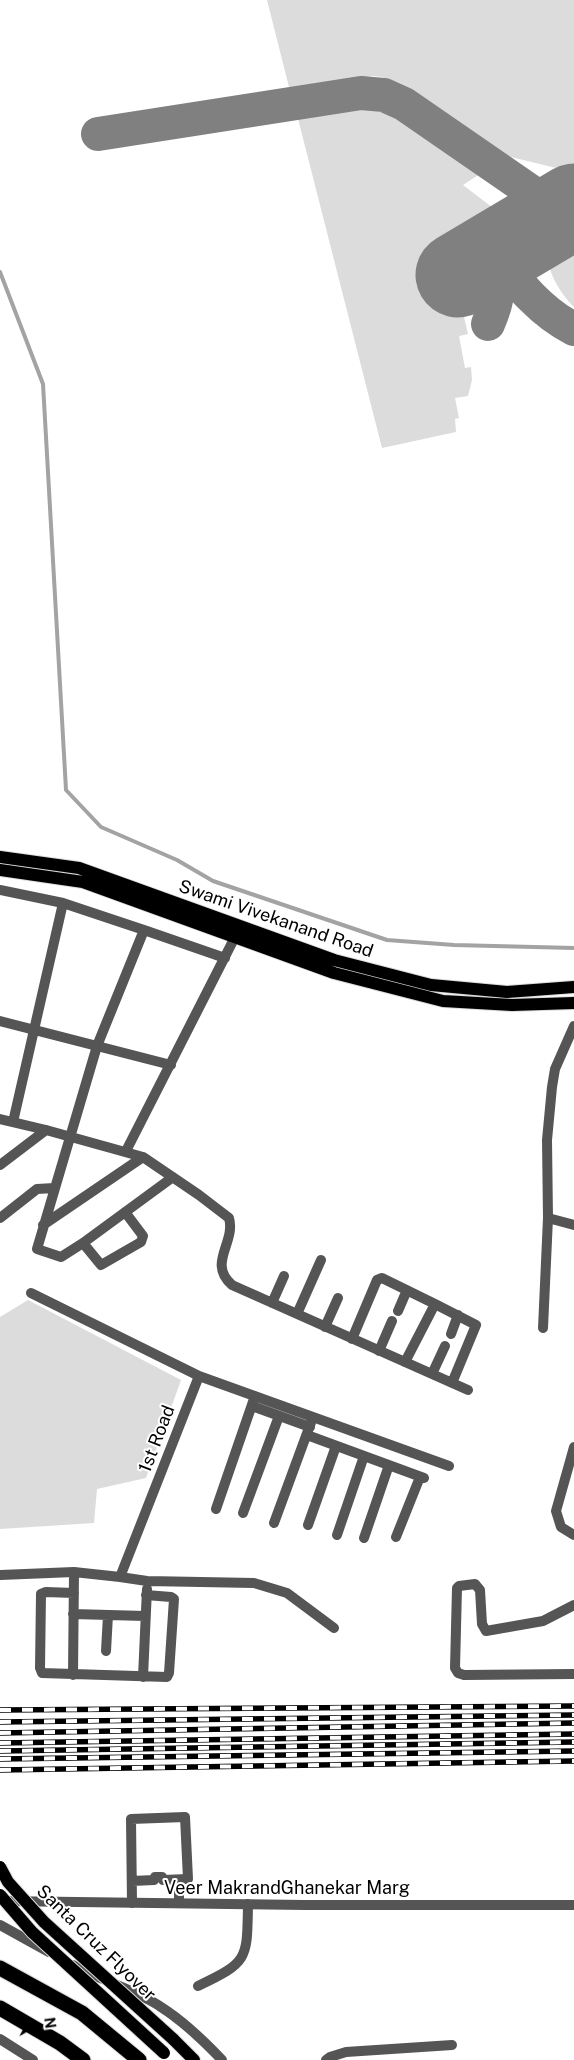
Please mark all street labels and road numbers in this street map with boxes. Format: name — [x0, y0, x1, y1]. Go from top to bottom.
street label: Swami Vivekanand Road — [176, 876, 376, 962]
street label: 1st Road — [134, 1402, 180, 1476]
street label: Veer MakrandGhanekar Marg — [164, 1877, 410, 1899]
street label: Santa Cruz Flyover — [32, 1881, 160, 2005]

